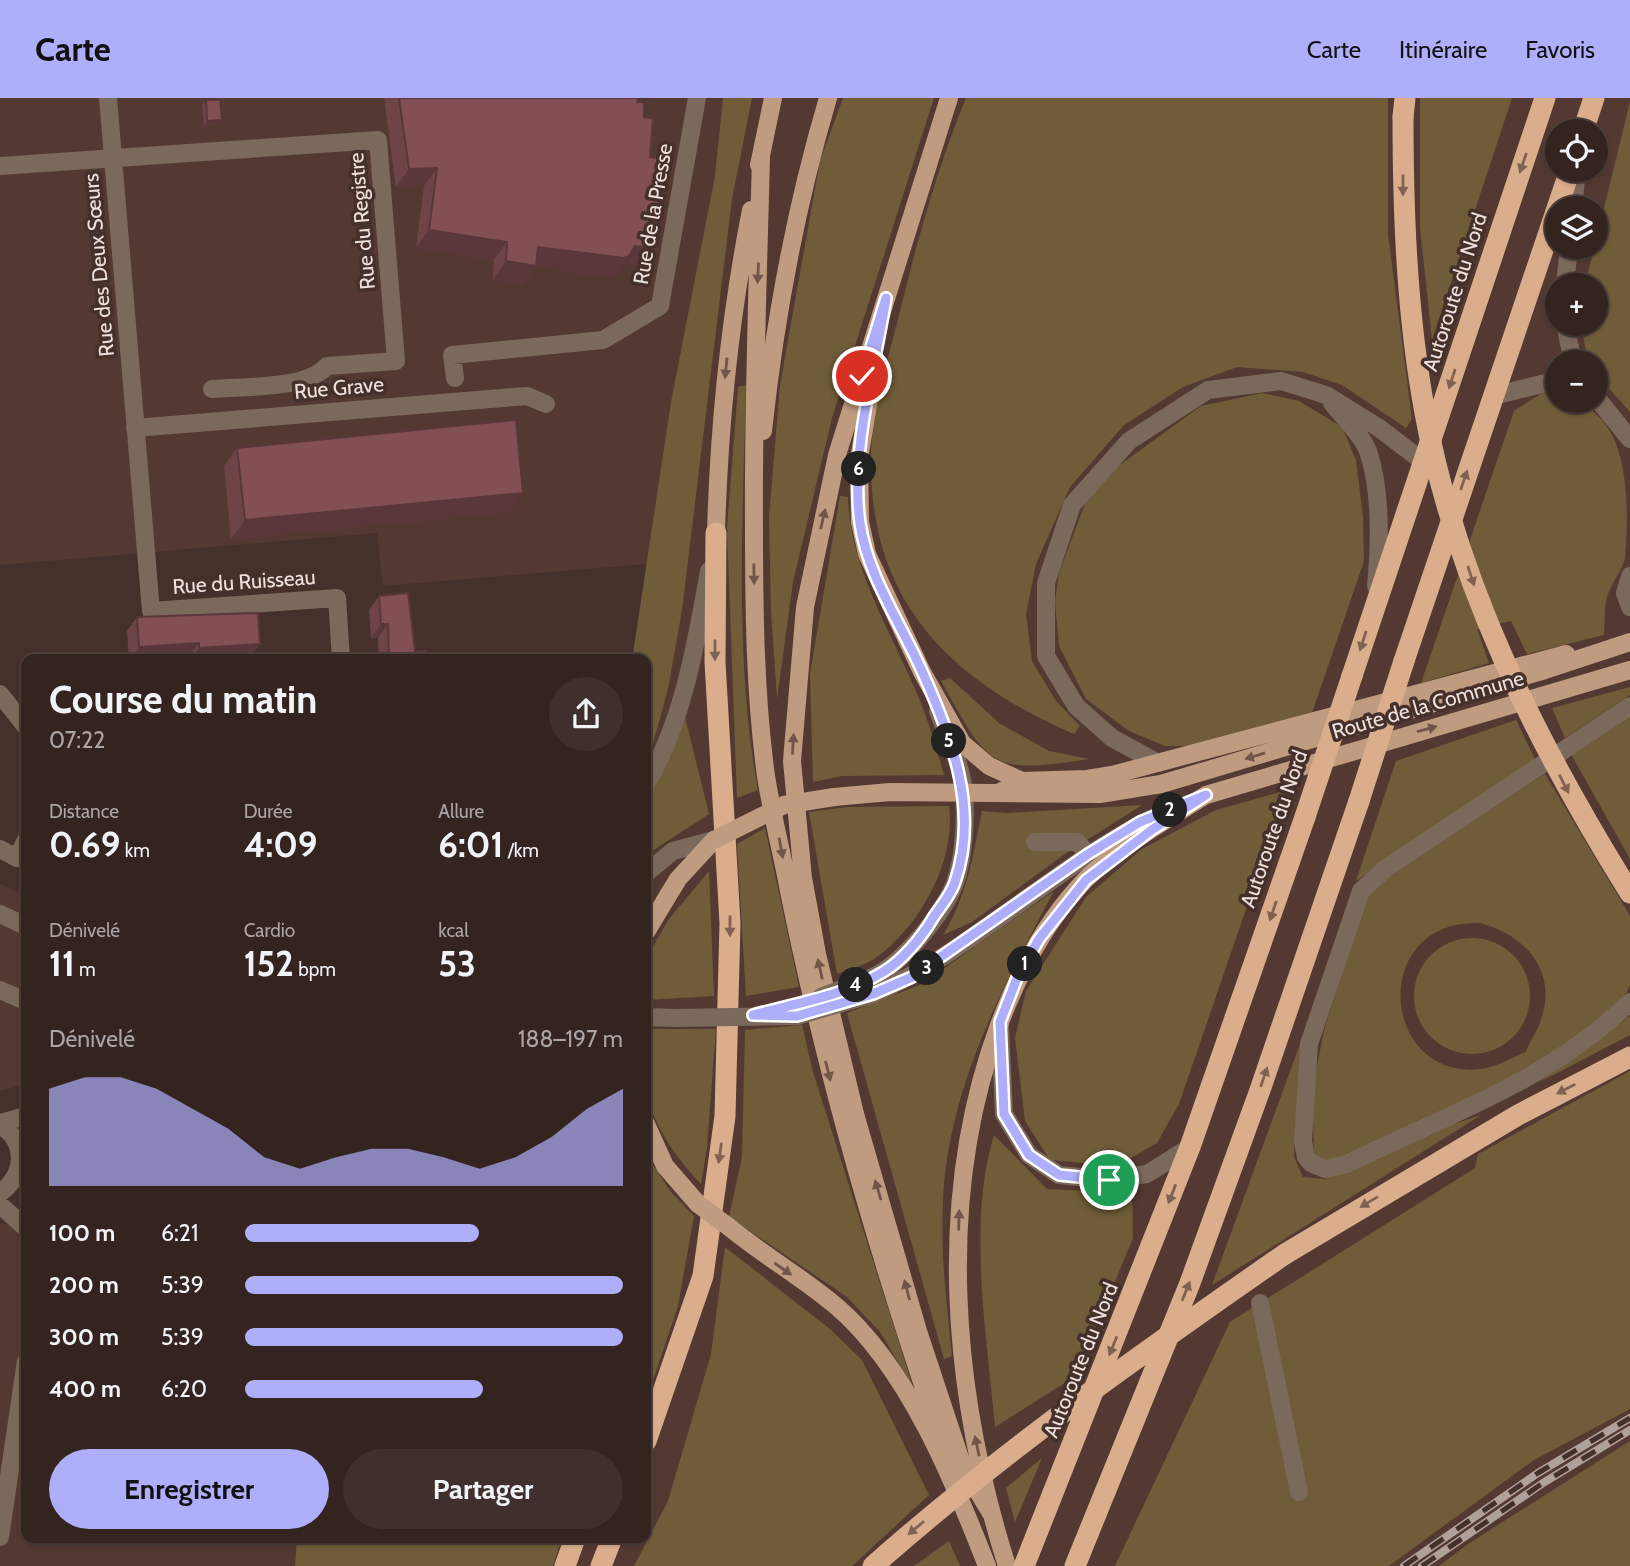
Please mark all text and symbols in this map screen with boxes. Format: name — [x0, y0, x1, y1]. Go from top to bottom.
text: Carte — [35, 29, 111, 69]
text: Carte — [1307, 35, 1361, 64]
text: Itinéraire — [1399, 35, 1487, 64]
text: Favoris — [1525, 35, 1595, 64]
map controls — [1545, 119, 1608, 413]
button: locate — [1545, 119, 1608, 182]
street label: Rue de la Presse — [628, 141, 677, 286]
street label: Rue du Registre — [343, 151, 380, 291]
one-way arrow — [1517, 152, 1528, 173]
street label: Rue des Deux Sœurs — [78, 172, 119, 358]
one-way arrow — [1397, 174, 1409, 196]
button: layers — [1545, 196, 1608, 259]
street label: Autoroute du Nord — [1417, 209, 1492, 374]
one-way arrow — [752, 262, 763, 284]
button: + — [1545, 273, 1608, 336]
pin — [832, 346, 892, 406]
button: − — [1545, 350, 1608, 413]
one-way arrow — [720, 357, 731, 379]
icon: check — [843, 357, 881, 395]
one-way arrow — [1446, 369, 1457, 390]
street label: Rue Grave — [293, 371, 385, 404]
pin: 6 — [842, 452, 876, 486]
text: 6 — [853, 457, 864, 480]
one-way arrow — [1460, 469, 1470, 490]
one-way arrow — [817, 508, 828, 530]
one-way arrow — [749, 563, 760, 585]
street label: Rue du Ruisseau — [172, 564, 316, 599]
one-way arrow — [1466, 566, 1477, 587]
one-way arrow — [1358, 630, 1368, 651]
one-way arrow — [709, 639, 721, 661]
street label: Route de la Commune — [1329, 665, 1527, 744]
text: Course du matin — [49, 676, 317, 723]
button: share — [549, 677, 623, 751]
one-way arrow — [1417, 723, 1438, 733]
pin: 5 — [932, 724, 967, 758]
text: 07:22 — [49, 726, 105, 754]
text: 5 — [943, 729, 954, 752]
one-way arrow — [787, 733, 798, 755]
street label: Autoroute du Nord — [1235, 747, 1312, 911]
one-way arrow — [1244, 752, 1265, 762]
one-way arrow — [1558, 774, 1569, 794]
pin: 2 — [1152, 792, 1188, 828]
text: 2 — [1164, 798, 1175, 821]
text: Distance — [49, 800, 119, 823]
text: Durée — [244, 800, 293, 823]
text: Allure — [438, 800, 484, 823]
text: 0.69 — [49, 823, 120, 866]
text: 4:09 — [244, 823, 318, 866]
text: 6:01 — [438, 823, 503, 866]
one-way arrow — [775, 837, 786, 859]
text: km — [120, 839, 150, 862]
text: /km — [503, 839, 539, 862]
one-way arrow — [1267, 900, 1278, 921]
one-way arrow — [724, 916, 736, 938]
text: Dénivelé — [49, 919, 120, 942]
text: Cardio — [244, 919, 295, 942]
text: kcal — [438, 919, 469, 942]
text: 11 — [49, 942, 75, 985]
text: 152 — [244, 942, 294, 985]
text: 53 — [438, 942, 476, 985]
pin: 1 — [1007, 946, 1042, 982]
pin: 3 — [909, 950, 944, 986]
text: 1 — [1021, 952, 1028, 975]
text: 3 — [921, 956, 932, 979]
text: m — [75, 958, 96, 981]
text: bpm — [294, 958, 336, 981]
one-way arrow — [814, 958, 825, 980]
pin: 4 — [838, 968, 874, 1002]
text: 4 — [850, 973, 861, 996]
text: Dénivelé — [49, 1025, 135, 1053]
text: 188–197 m — [518, 1025, 623, 1053]
one-way arrow — [823, 1060, 834, 1082]
one-way arrow — [1259, 1067, 1270, 1088]
one-way arrow — [1556, 1083, 1576, 1094]
one-way arrow — [714, 1142, 725, 1164]
pin — [1079, 1150, 1139, 1210]
icon: arrive — [1090, 1161, 1128, 1199]
one-way arrow — [872, 1179, 882, 1200]
one-way arrow — [1167, 1184, 1178, 1205]
one-way arrow — [1360, 1196, 1379, 1208]
one-way arrow — [953, 1209, 964, 1231]
text: 100 m — [49, 1219, 115, 1247]
text: 6:21 — [161, 1219, 198, 1247]
one-way arrow — [774, 1262, 792, 1276]
text: 200 m — [49, 1271, 119, 1299]
text: 5:39 — [161, 1271, 204, 1299]
one-way arrow — [901, 1279, 911, 1300]
street label: Autoroute du Nord — [1038, 1279, 1123, 1441]
one-way arrow — [1181, 1280, 1192, 1301]
text: 300 m — [49, 1323, 119, 1351]
text: 5:39 — [161, 1323, 204, 1351]
one-way arrow — [1107, 1336, 1118, 1357]
text: 400 m — [49, 1375, 121, 1403]
text: 6:20 — [161, 1375, 207, 1403]
one-way arrow — [971, 1435, 982, 1457]
button: Enregistrer — [49, 1449, 329, 1529]
button: Partager — [343, 1449, 623, 1529]
one-way arrow — [908, 1520, 925, 1535]

